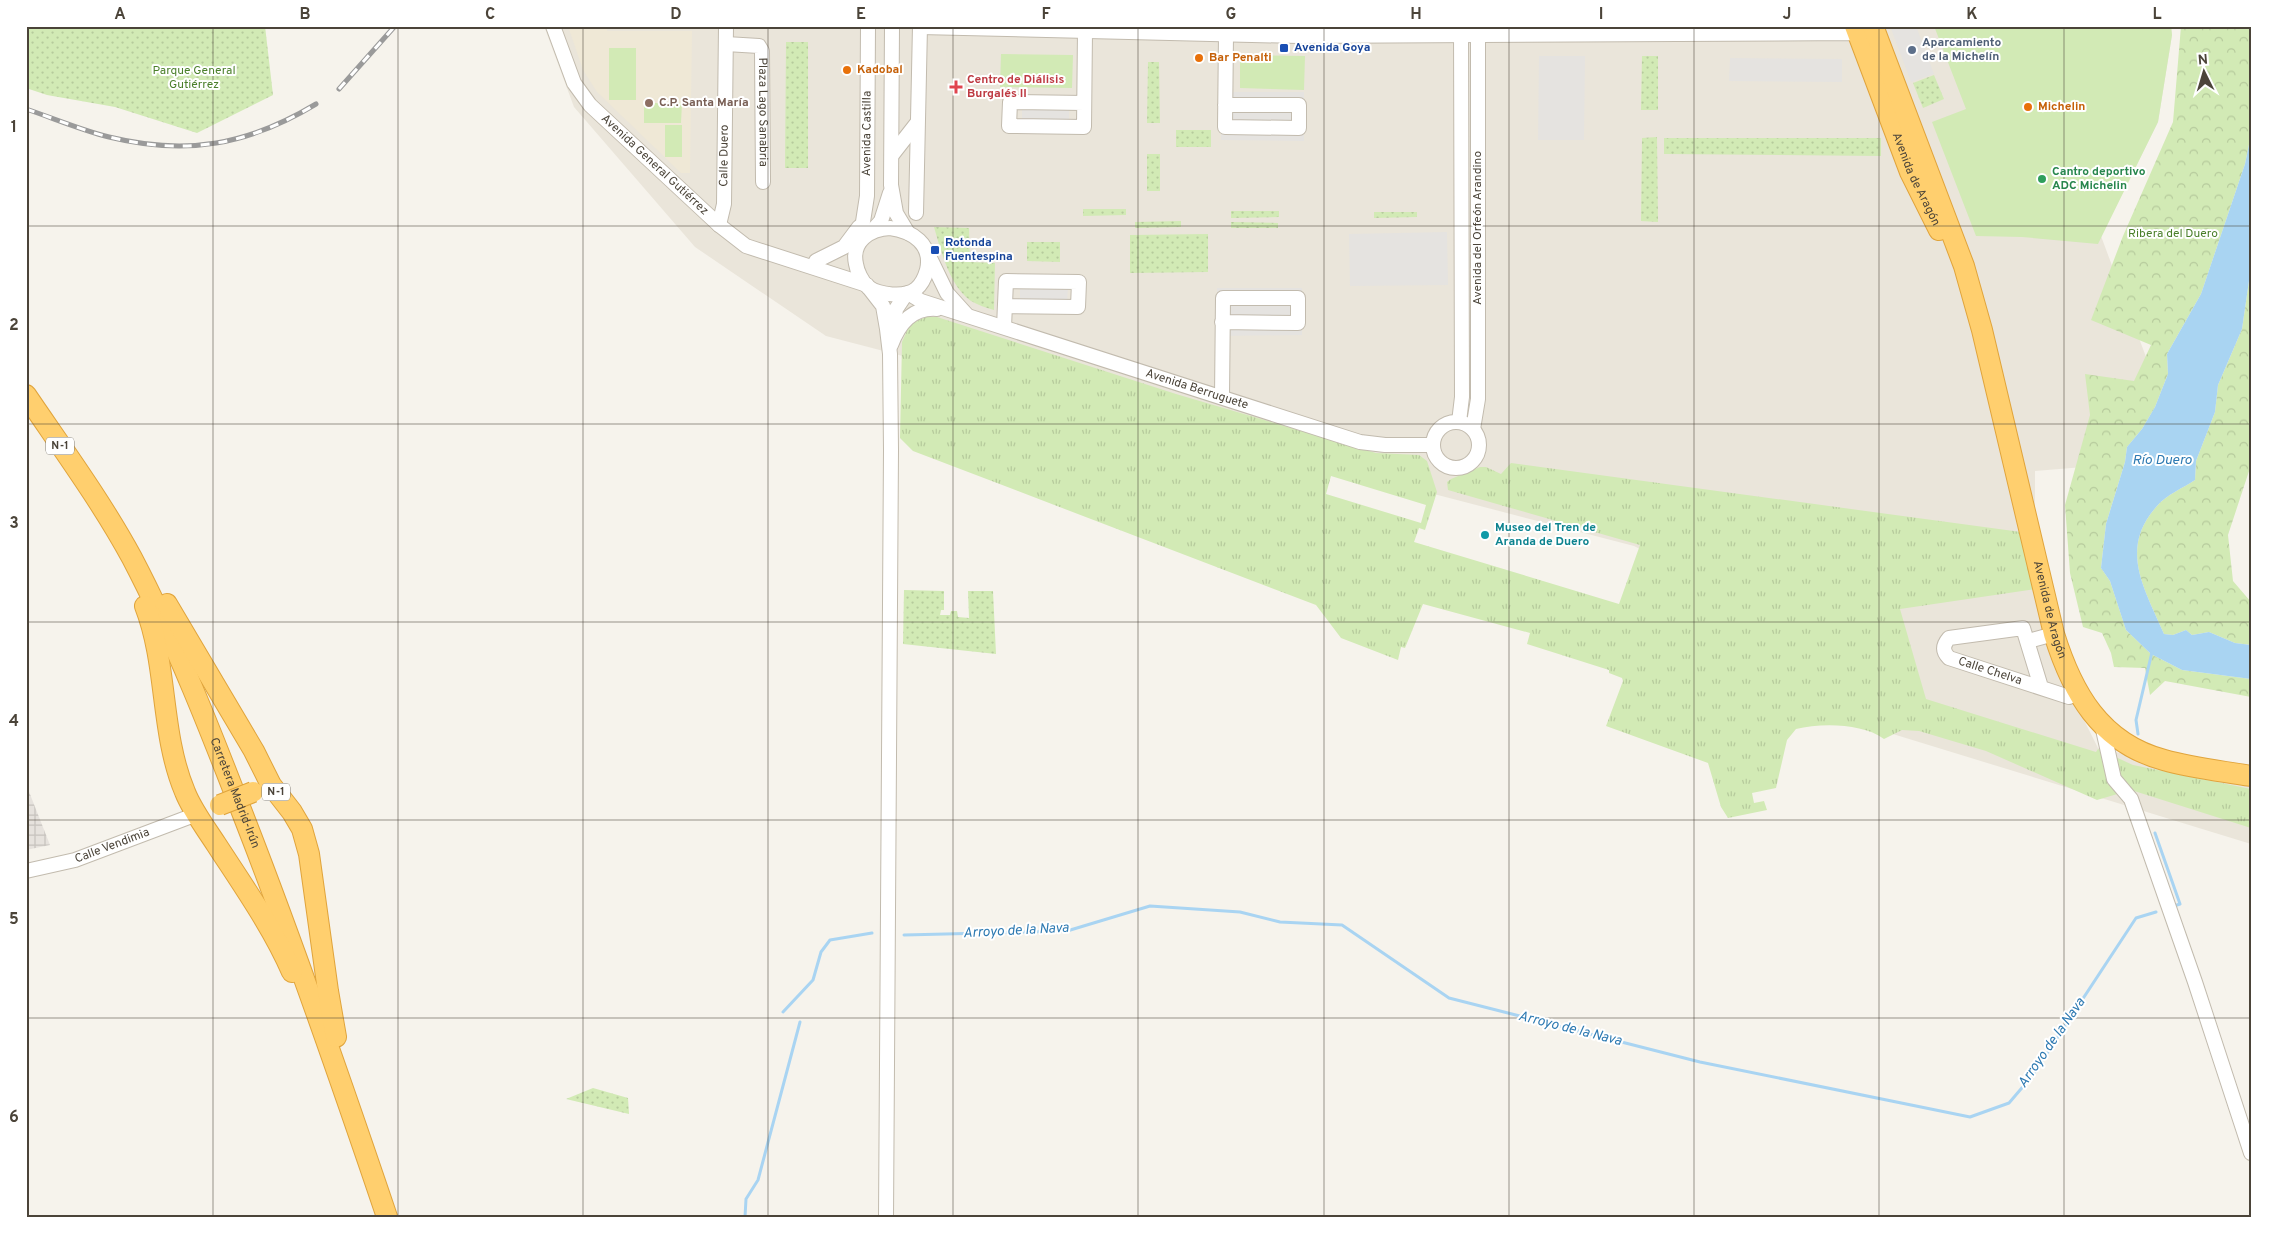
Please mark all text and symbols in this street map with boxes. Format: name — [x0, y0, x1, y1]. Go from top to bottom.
text: A — [114, 5, 126, 25]
text: B — [299, 5, 311, 25]
text: C — [485, 5, 495, 25]
text: D — [670, 5, 682, 25]
text: E — [856, 5, 866, 25]
text: F — [1041, 5, 1051, 25]
text: G — [1226, 5, 1236, 25]
text: H — [1410, 5, 1422, 25]
text: I — [1599, 5, 1603, 25]
text: J — [1783, 5, 1791, 25]
text: K — [1966, 5, 1978, 25]
text: L — [2152, 5, 2162, 25]
place label: Aparcamiento de la Michelín — [1922, 35, 2001, 65]
place label: Avenida Goya — [1294, 40, 1370, 56]
marker: Avenida Goya — [1278, 42, 1290, 54]
marker: Aparcamiento de la Michelín — [1906, 44, 1918, 56]
north arrow — [2180, 48, 2230, 98]
place label: Bar Penalti — [1209, 50, 1272, 66]
marker: Bar Penalti — [1193, 52, 1205, 64]
text: N — [2197, 52, 2209, 69]
street label: Plaza Lago Sanabria — [754, 57, 771, 167]
place label: Kadobal — [857, 62, 903, 78]
park label: Parque General Gutiérrez — [152, 63, 236, 93]
marker: Kadobal — [841, 64, 853, 76]
place label: Centro de Diálisis Burgalés II — [967, 72, 1064, 102]
marker: Centro de Diálisis Burgalés II — [949, 80, 963, 94]
street label: Avenida Castilla — [859, 91, 876, 176]
place label: C.P. Santa María — [659, 95, 749, 111]
marker: C.P. Santa María — [643, 97, 655, 109]
place label: Michelin — [2038, 99, 2085, 115]
marker: Michelin — [2022, 101, 2034, 113]
street label: Avenida General Gutiérrez — [597, 111, 712, 219]
text: 1 — [11, 118, 17, 138]
street label: Calle Duero — [716, 124, 733, 187]
street label: Avenida de Aragón — [1888, 130, 1944, 229]
street label: Avenida del Orfeón Arandino — [1470, 151, 1486, 305]
place label: Cantro deportivo ADC Michelin — [2052, 164, 2146, 194]
marker: Cantro deportivo ADC Michelin — [2036, 173, 2048, 185]
park label: Ribera del Duero — [2128, 226, 2218, 242]
place label: Rotonda Fuentespina — [945, 235, 1013, 265]
marker: Rotonda Fuentespina — [929, 244, 941, 256]
text: 2 — [9, 316, 19, 336]
street label: Avenida Berruguete — [1143, 366, 1250, 414]
road number: N-1 — [46, 438, 74, 454]
water label: Río Duero — [2132, 452, 2192, 469]
text: 3 — [9, 514, 19, 534]
place label: Museo del Tren de Aranda de Duero — [1495, 520, 1596, 550]
marker: Museo del Tren de Aranda de Duero — [1479, 529, 1491, 541]
street label: Avenida de Aragón — [2029, 559, 2070, 661]
street label: Calle Chelva — [1956, 653, 2024, 689]
text: 4 — [9, 712, 19, 732]
street label: Carretera Madrid-Irún — [206, 735, 263, 850]
road number: N-1 — [262, 784, 290, 800]
street label: Calle Vendimia — [73, 825, 152, 867]
text: 5 — [9, 910, 19, 930]
water label: Arroyo de la Nava — [963, 920, 1070, 942]
water label: Arroyo de la Nava — [2015, 994, 2090, 1091]
water label: Arroyo de la Nava — [1517, 1008, 1624, 1050]
text: 6 — [9, 1108, 19, 1128]

